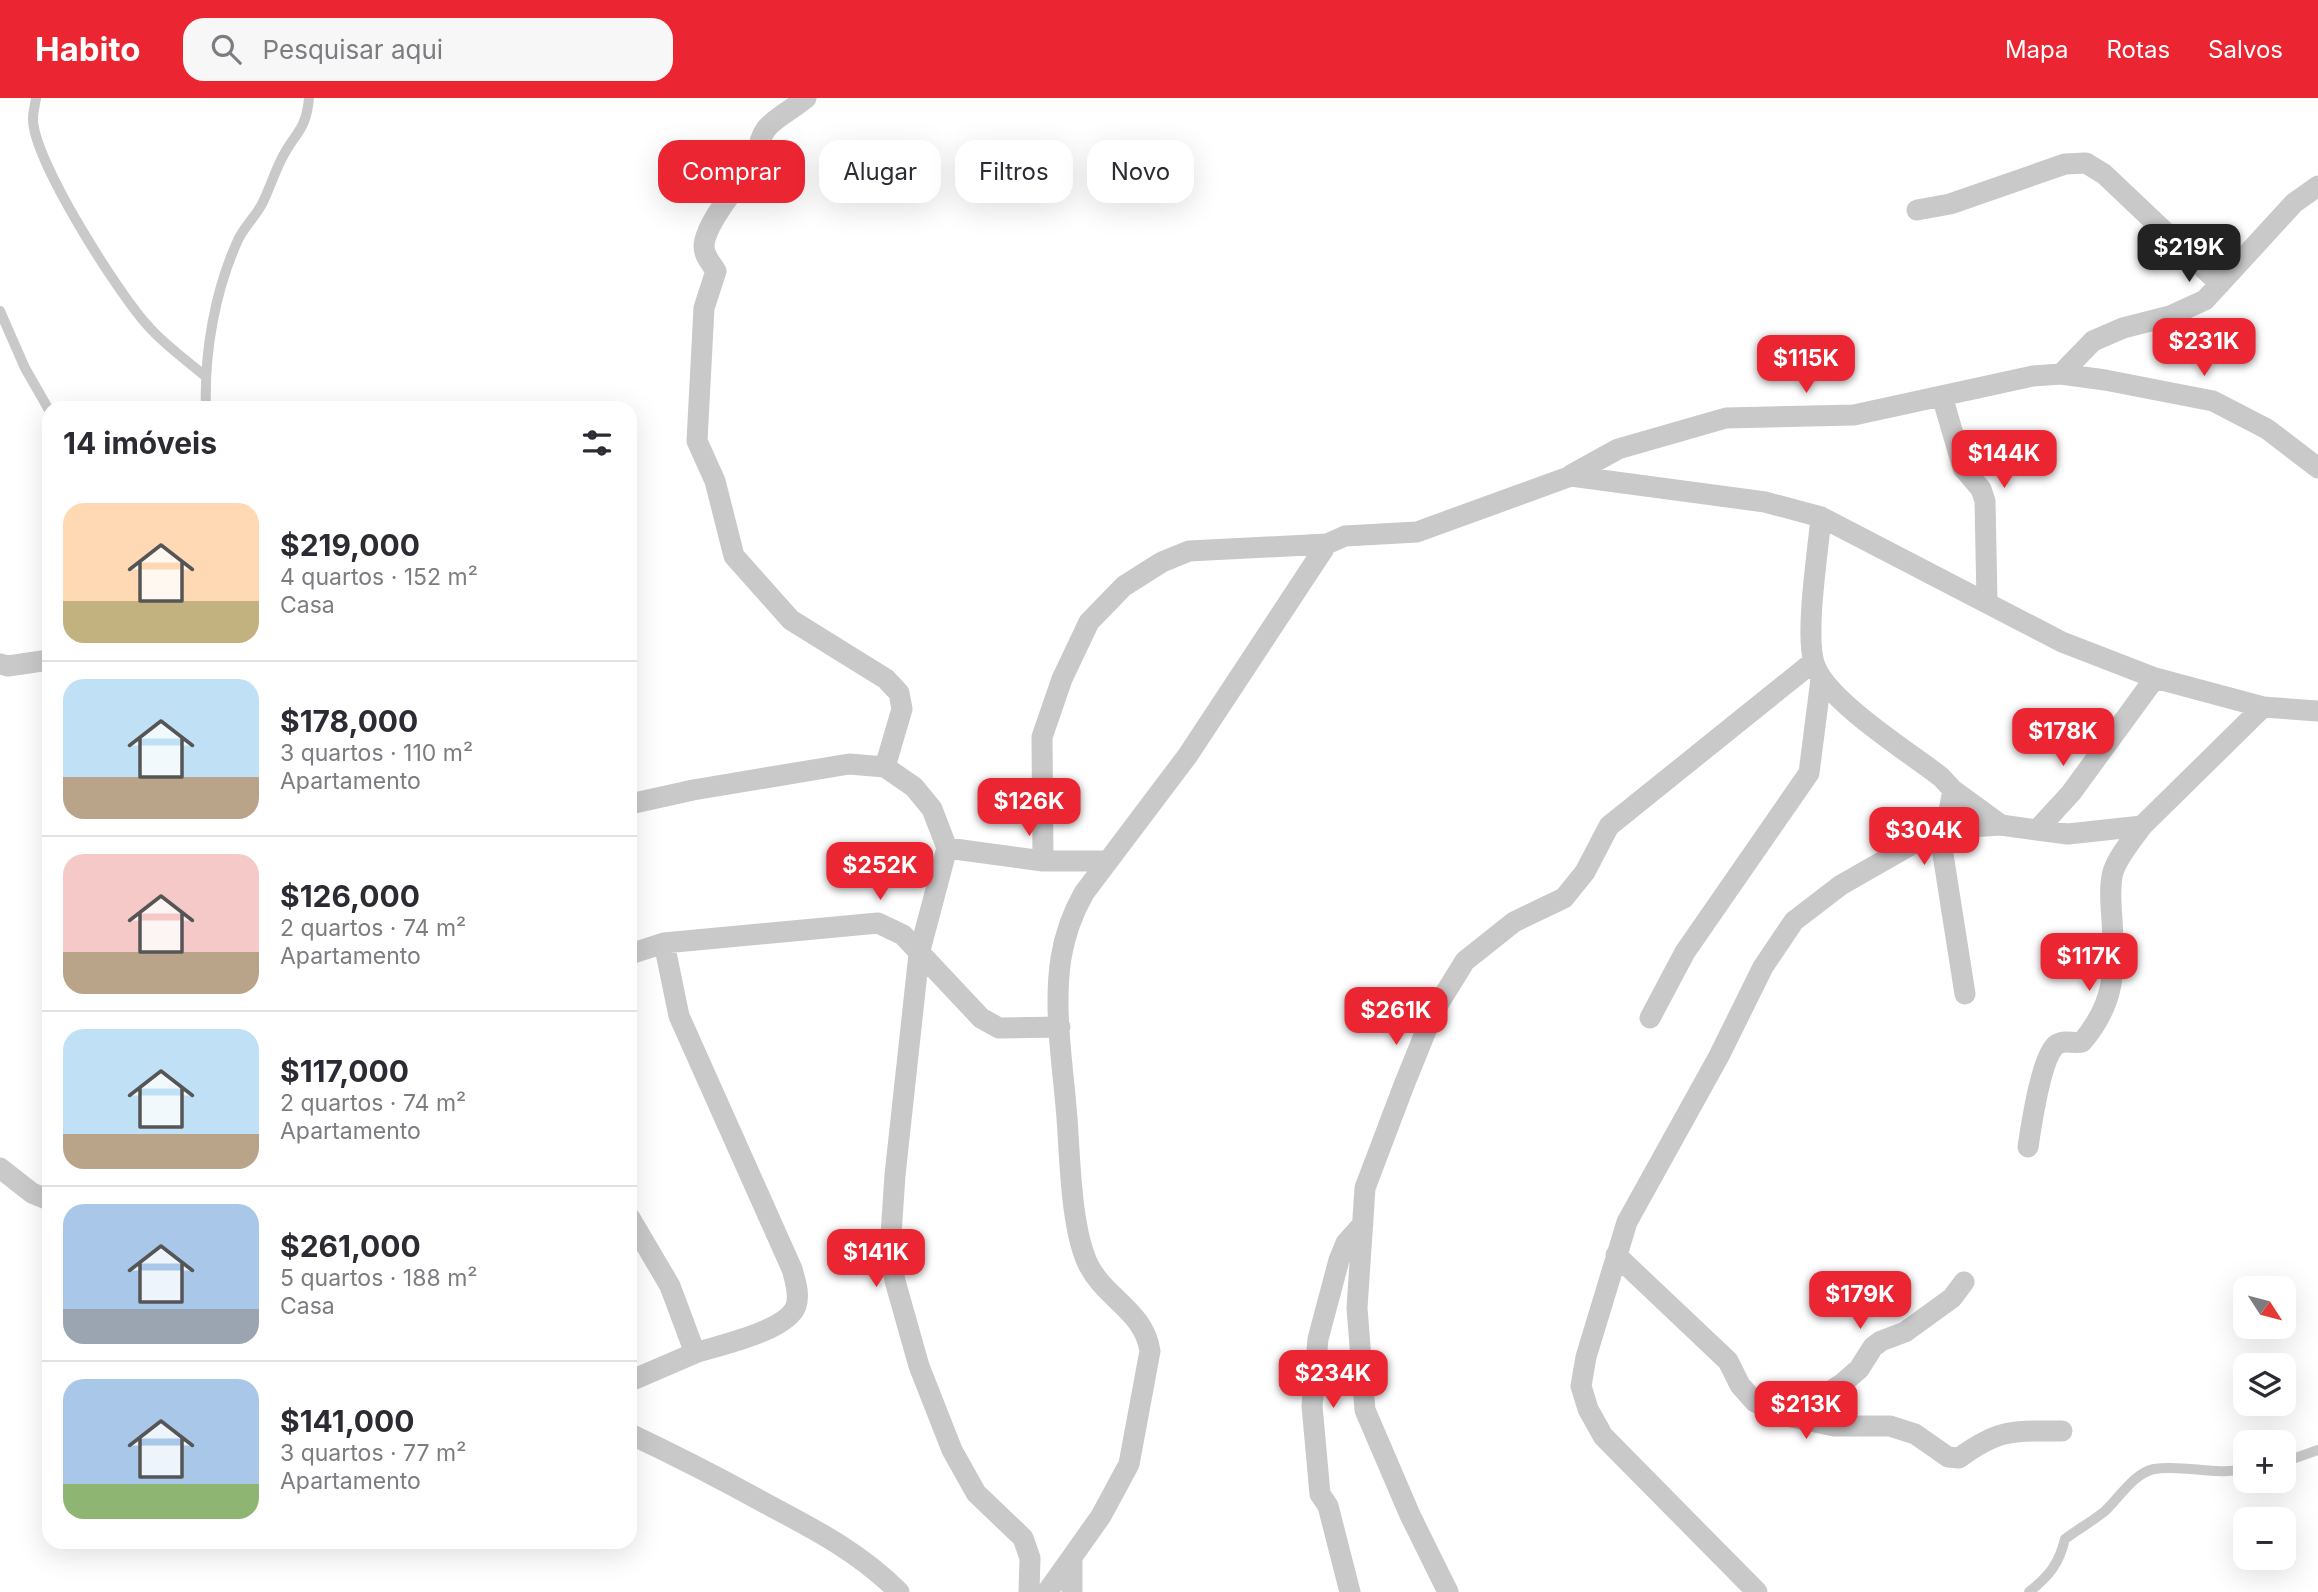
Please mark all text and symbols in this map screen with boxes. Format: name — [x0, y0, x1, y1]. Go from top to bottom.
search box — [183, 18, 673, 81]
text: Habito — [35, 29, 141, 69]
icon: search — [207, 30, 245, 68]
text: Pesquisar aqui — [263, 34, 443, 65]
text: Mapa — [2005, 35, 2069, 64]
text: Rotas — [2107, 35, 2170, 64]
text: Salvos — [2208, 35, 2283, 64]
chip: Comprar — [658, 140, 805, 203]
chip: Alugar — [819, 140, 941, 203]
chip: Filtros — [955, 140, 1073, 203]
chip: Novo — [1087, 140, 1194, 203]
pin: $219K — [2140, 225, 2238, 284]
text: $219K — [2154, 233, 2224, 261]
pin: $231K — [2155, 318, 2253, 378]
text: $231K — [2169, 327, 2239, 355]
pin: $115K — [1757, 336, 1855, 395]
text: $115K — [1773, 344, 1839, 372]
icon: filters — [578, 424, 616, 462]
text: 14 imóveis — [63, 425, 217, 461]
pin: $144K — [1955, 430, 2053, 490]
text: $144K — [1968, 439, 2040, 467]
text: $219,000 — [280, 527, 420, 563]
icon: home — [119, 531, 203, 615]
text: 4 quartos · 152 m² — [280, 563, 478, 591]
text: Casa — [280, 591, 335, 619]
text: $178,000 — [280, 703, 418, 739]
icon: home — [119, 707, 203, 791]
pin: $178K — [2014, 708, 2112, 768]
text: $178K — [2028, 717, 2098, 745]
text: 3 quartos · 110 m² — [280, 739, 473, 767]
text: Apartamento — [280, 767, 421, 795]
pin: $126K — [980, 778, 1078, 838]
text: $126K — [994, 787, 1064, 815]
pin: $304K — [1875, 808, 1973, 867]
text: $304K — [1885, 816, 1963, 844]
pin: $252K — [831, 842, 929, 902]
text: $252K — [842, 851, 918, 879]
text: $126,000 — [280, 878, 420, 914]
icon: home — [119, 882, 203, 966]
text: 2 quartos · 74 m² — [280, 914, 466, 942]
pin: $117K — [2040, 934, 2138, 993]
text: Apartamento — [280, 942, 421, 970]
text: $117K — [2057, 942, 2121, 970]
pin: $261K — [1347, 988, 1445, 1047]
text: $261K — [1361, 996, 1431, 1024]
text: $117,000 — [280, 1053, 409, 1089]
icon: home — [119, 1057, 203, 1141]
text: 2 quartos · 74 m² — [280, 1089, 466, 1117]
text: Apartamento — [280, 1117, 421, 1145]
text: $261,000 — [280, 1228, 421, 1264]
pin: $141K — [827, 1230, 925, 1289]
icon: home — [119, 1232, 203, 1316]
text: $141K — [843, 1238, 909, 1266]
text: 5 quartos · 188 m² — [280, 1264, 477, 1292]
pin: $179K — [1811, 1272, 1909, 1331]
north arrow — [2233, 1276, 2296, 1339]
map controls — [2233, 1276, 2296, 1570]
text: $179K — [1825, 1280, 1895, 1308]
text: Casa — [280, 1292, 335, 1320]
pin: $234K — [1284, 1350, 1382, 1410]
button: layers — [2233, 1353, 2296, 1416]
text: $234K — [1295, 1359, 1371, 1387]
pin: $213K — [1757, 1382, 1855, 1441]
text: $213K — [1771, 1390, 1841, 1418]
text: $141,000 — [280, 1403, 415, 1439]
icon: home — [119, 1407, 203, 1491]
button: + — [2233, 1430, 2296, 1493]
text: 3 quartos · 77 m² — [280, 1439, 466, 1467]
text: Apartamento — [280, 1467, 421, 1495]
button: − — [2233, 1507, 2296, 1570]

